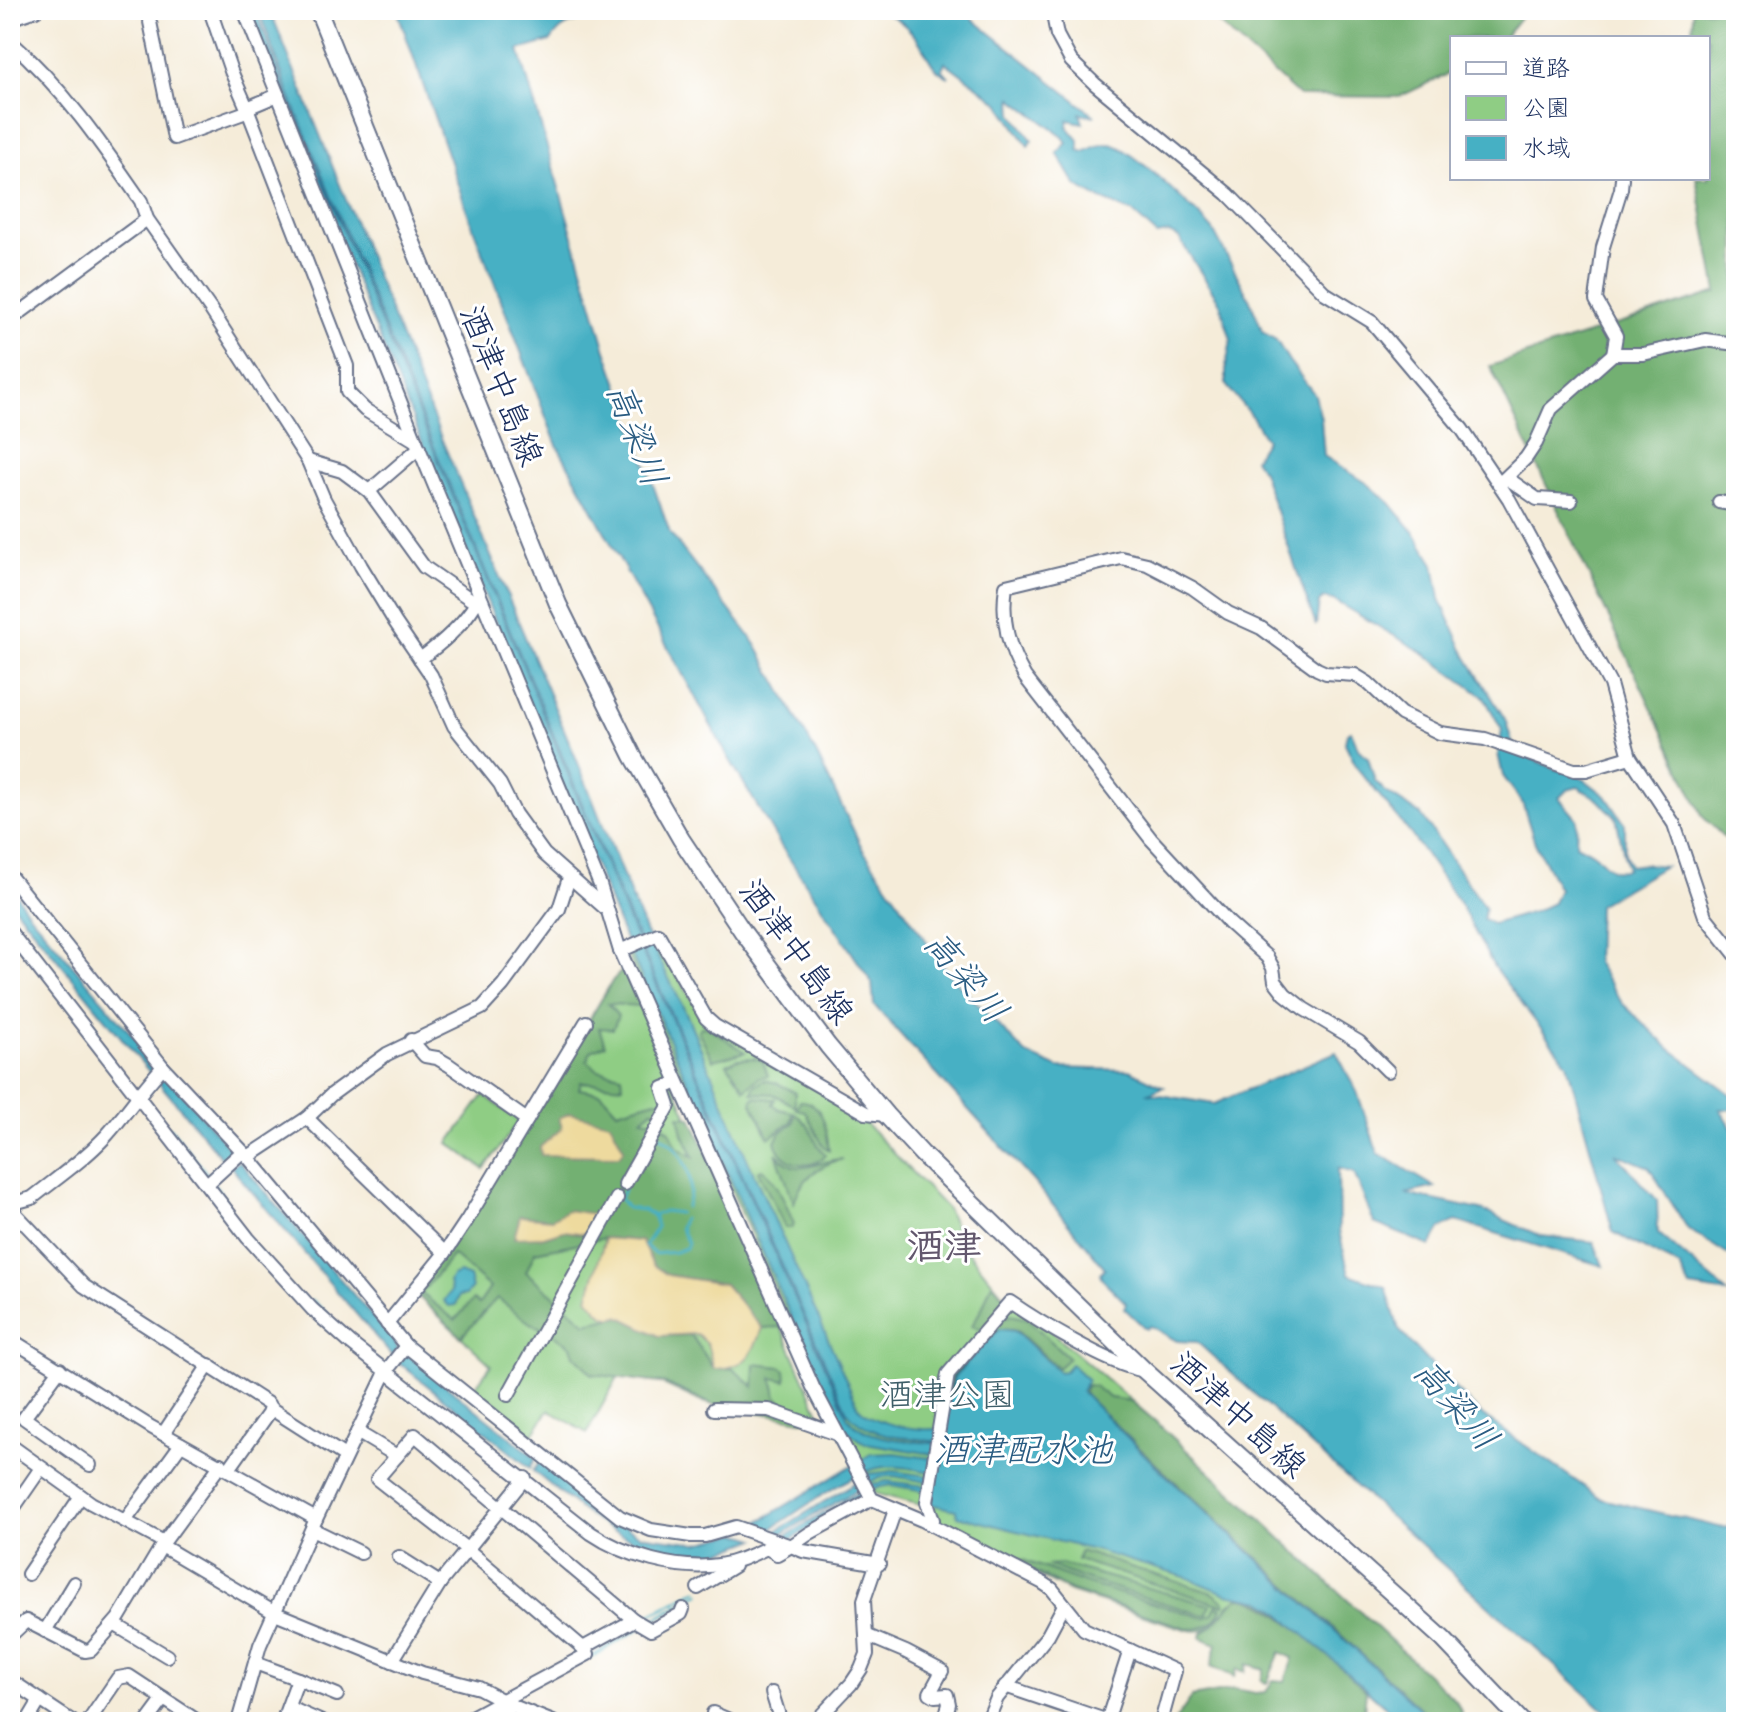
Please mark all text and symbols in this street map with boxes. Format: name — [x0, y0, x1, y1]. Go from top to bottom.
legend — [1450, 36, 1710, 180]
text: 道路 — [1522, 53, 1570, 88]
text: 公園 — [1522, 93, 1570, 128]
text: 水域 — [1522, 133, 1570, 168]
street label: 酒津中島線 — [443, 298, 553, 475]
water label: 高梁川 — [590, 376, 678, 496]
street label: 酒津中島線 — [724, 870, 864, 1037]
water label: 高梁川 — [909, 920, 1019, 1037]
district label: 酒津 — [906, 1222, 982, 1278]
street label: 酒津中島線 — [1156, 1342, 1316, 1492]
water label: 高梁川 — [1398, 1349, 1509, 1465]
park label: 酒津公園 — [879, 1373, 1015, 1423]
water label: 酒津配水池 — [933, 1427, 1114, 1480]

